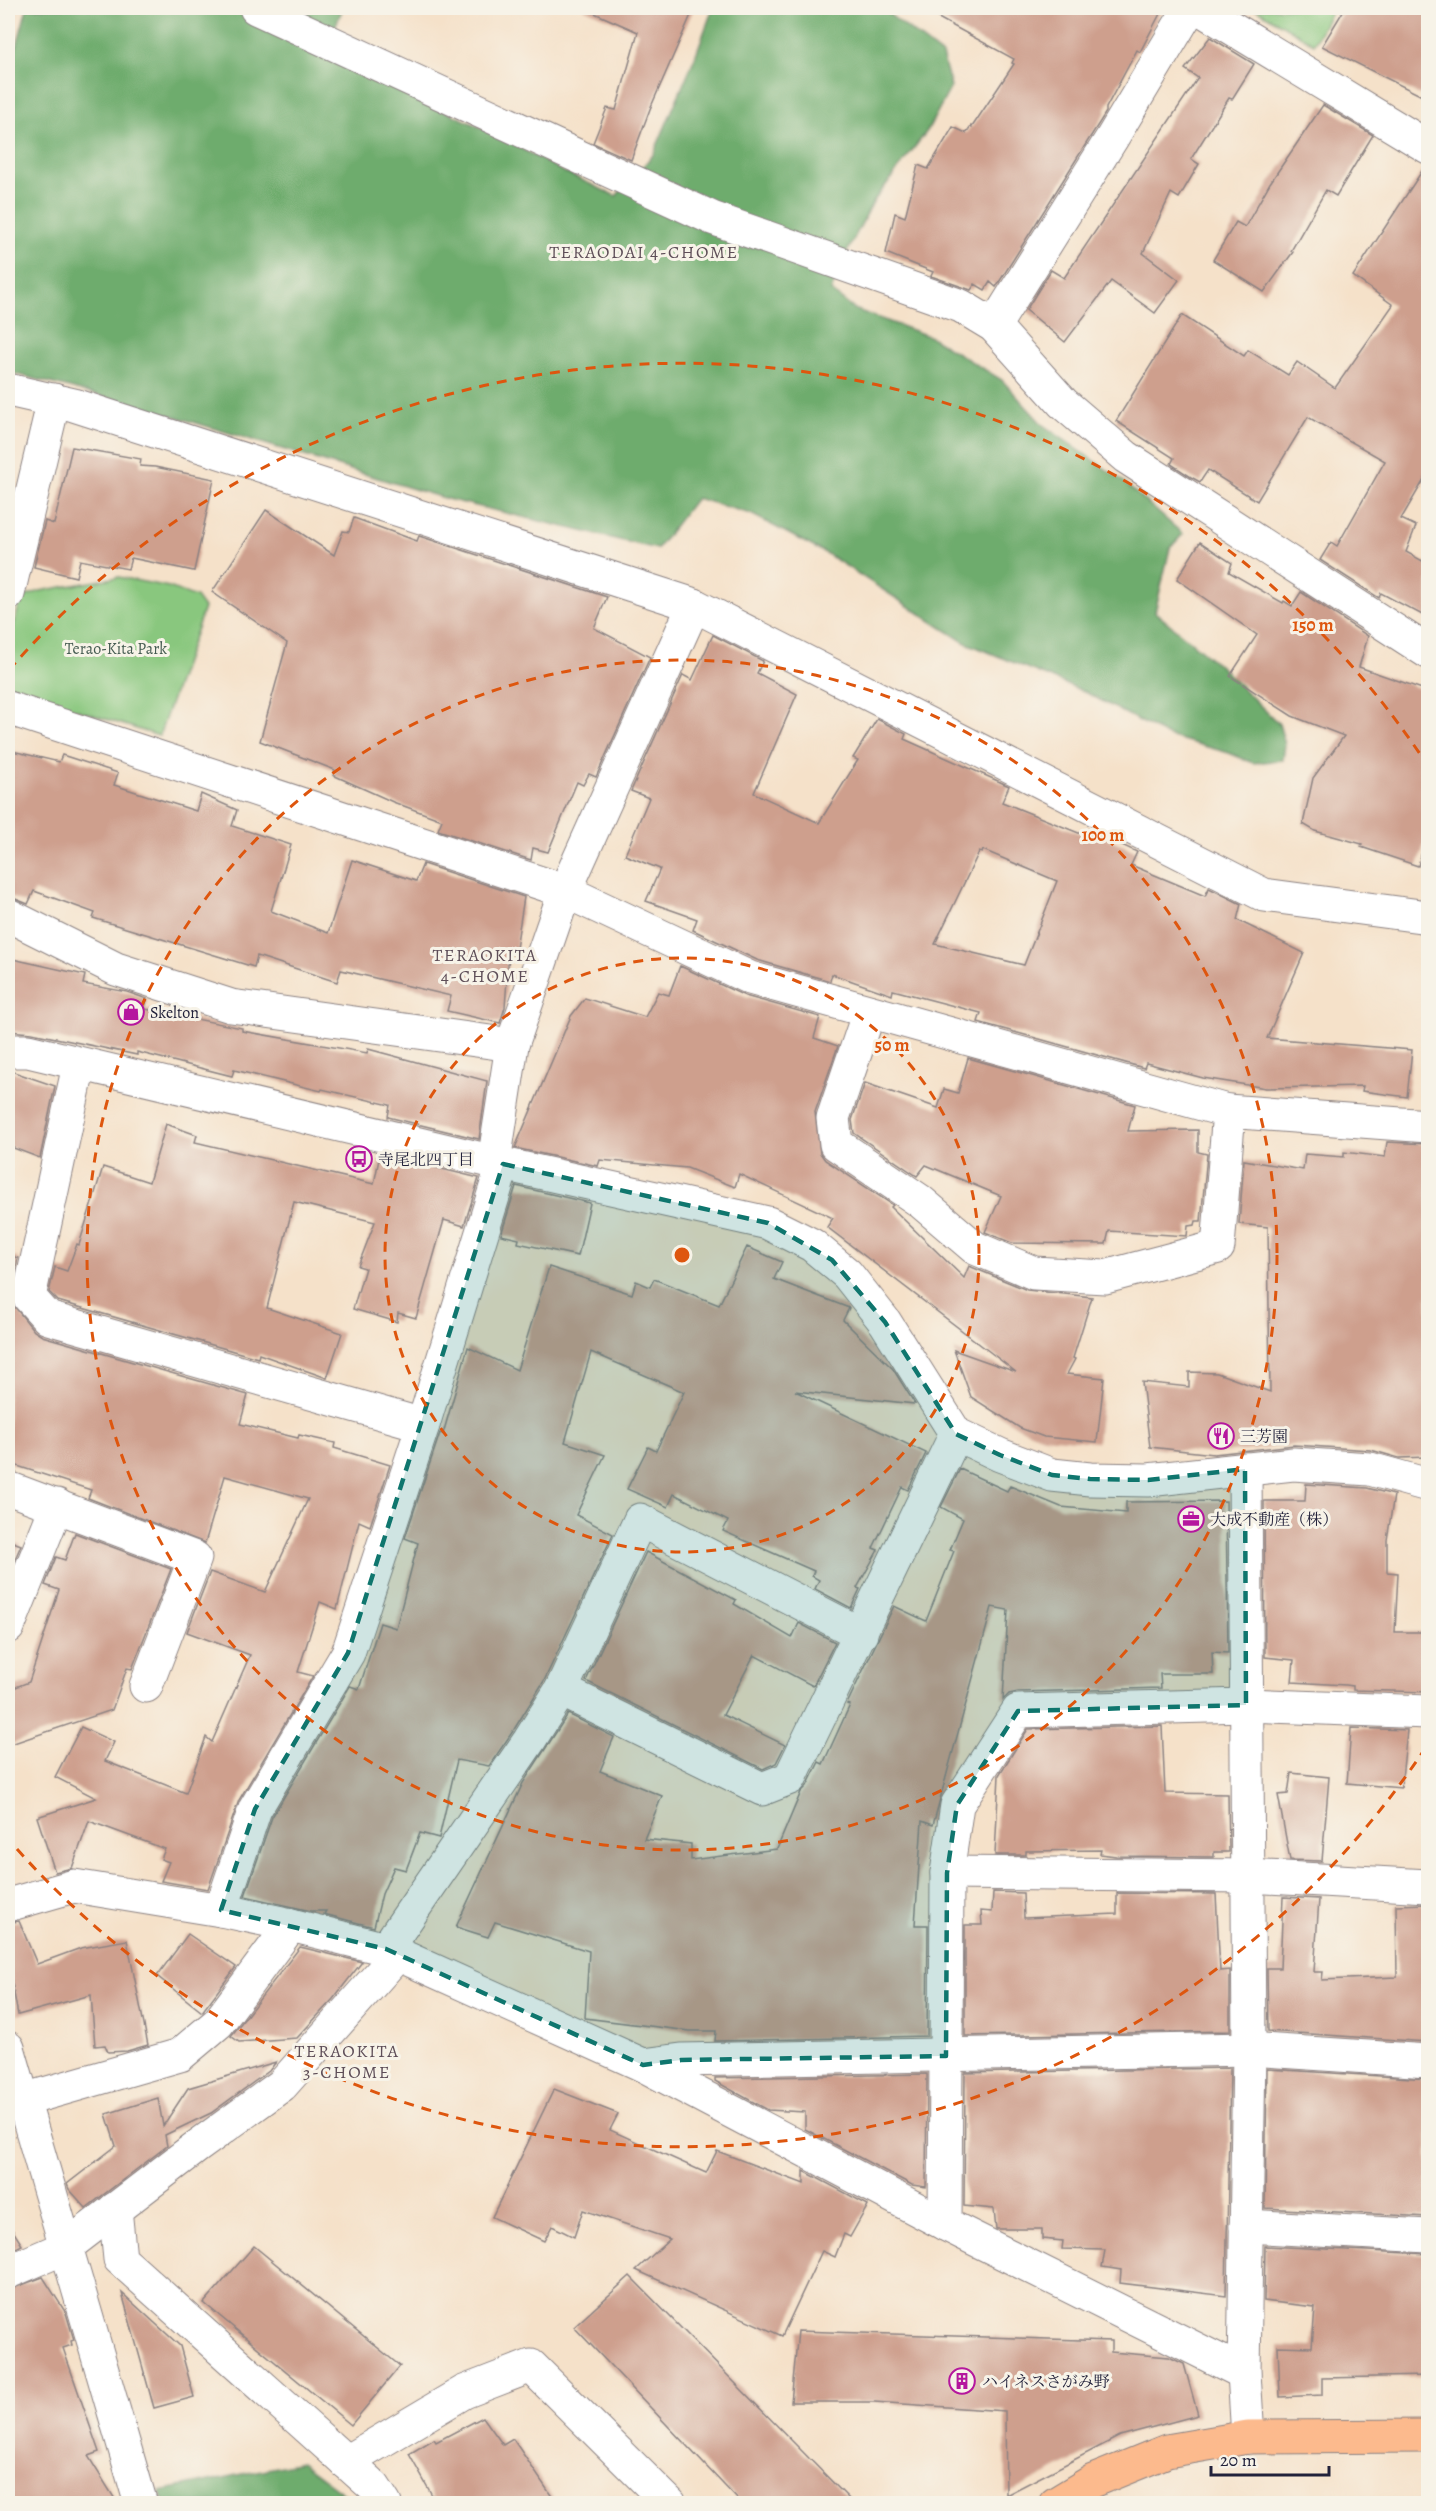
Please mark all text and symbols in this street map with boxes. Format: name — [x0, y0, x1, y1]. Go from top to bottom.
district label: TERAODAI 4-CHOME — [549, 240, 739, 264]
text: 150 m — [1292, 613, 1334, 637]
park label: Terao-Kita Park — [65, 638, 167, 660]
text: 100 m — [1082, 823, 1124, 847]
district label: TERAOKITA 4-CHOME — [432, 943, 538, 988]
shop icon: Skelton — [116, 997, 146, 1027]
place label: Skelton — [150, 1002, 199, 1024]
text: 50 m — [875, 1033, 909, 1057]
bus stop icon: 寺尾北四丁目 — [344, 1144, 374, 1174]
place label: 寺尾北四丁目 — [378, 1149, 474, 1171]
centre of rings — [672, 1245, 692, 1265]
restaurant icon: 三芳園 — [1206, 1421, 1236, 1451]
place label: 三芳園 — [1240, 1426, 1288, 1448]
office icon: 大成不動産（株） — [1176, 1504, 1206, 1534]
place label: 大成不動産（株） — [1210, 1509, 1338, 1531]
district label: TERAOKITA 3-CHOME — [294, 2039, 400, 2084]
building icon: ハイネスさがみ野 — [947, 2366, 977, 2396]
place label: ハイネスさがみ野 — [982, 2371, 1110, 2393]
scale bar — [1211, 2439, 1330, 2477]
text: 20 m — [1220, 2448, 1257, 2472]

